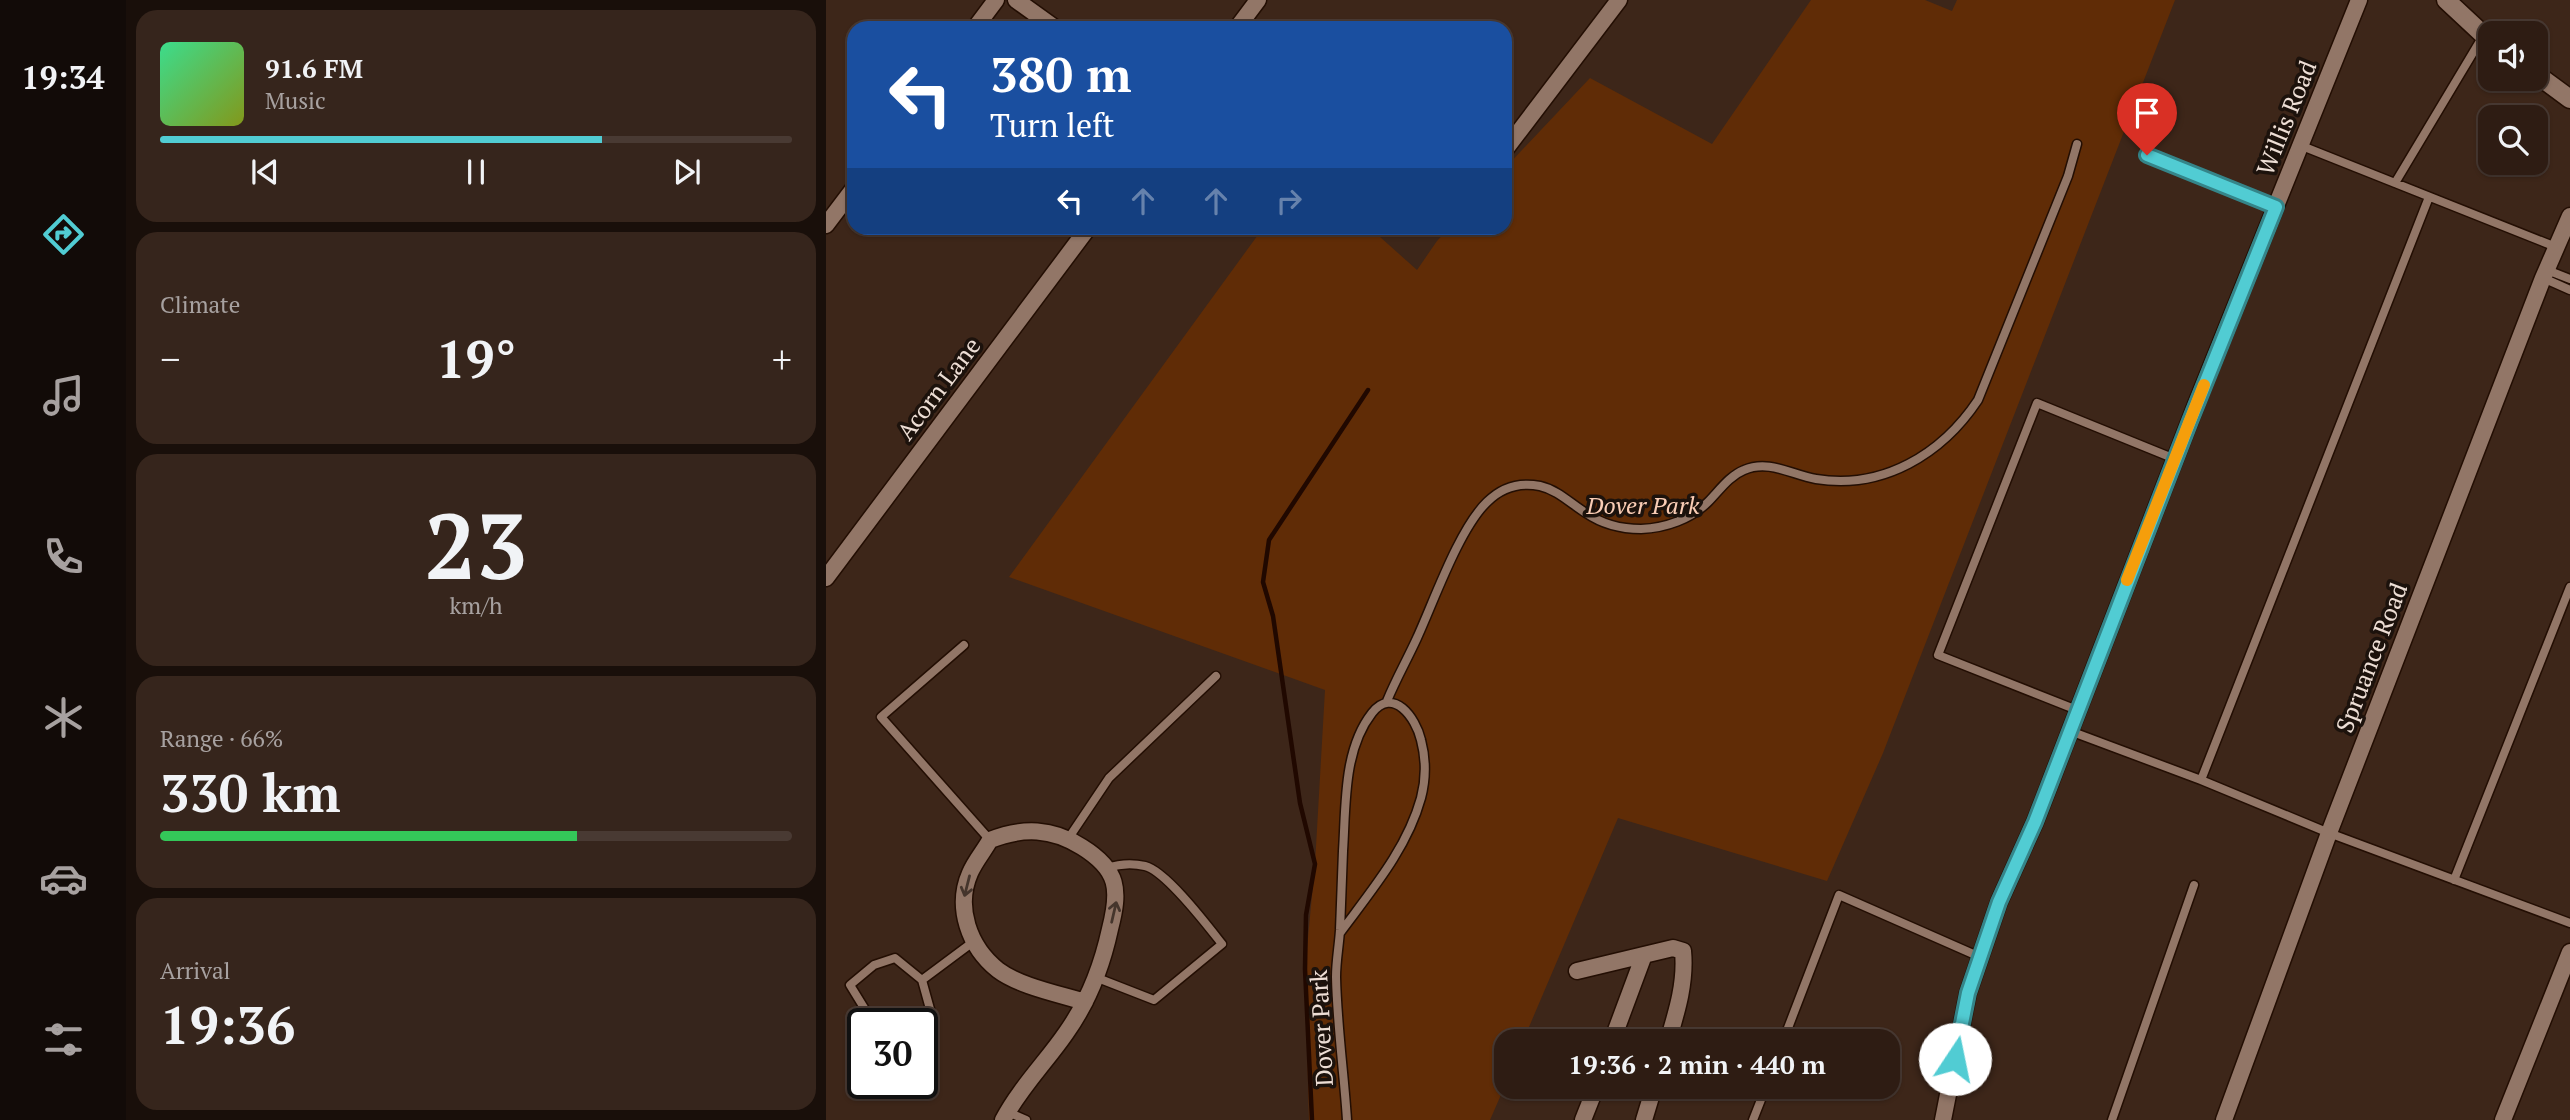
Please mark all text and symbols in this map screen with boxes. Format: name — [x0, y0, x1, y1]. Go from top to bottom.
map controls — [2478, 21, 2548, 175]
button: sound — [2478, 21, 2548, 91]
text: 380 m — [990, 41, 1132, 106]
icon: left — [875, 49, 966, 140]
text: 91.6 FM — [265, 51, 363, 85]
street label: Willis Road — [2249, 55, 2324, 180]
text: 19:34 — [21, 56, 105, 98]
pin — [2117, 83, 2177, 155]
text: Music — [265, 85, 326, 116]
icon: arrive — [2128, 94, 2166, 132]
text: Turn left — [990, 104, 1114, 146]
button: search — [2478, 105, 2548, 175]
icon: previous — [246, 153, 284, 191]
icon: pause — [457, 153, 495, 191]
icon: next — [668, 153, 706, 191]
icon: left — [1051, 182, 1089, 220]
icon: ahead — [1124, 182, 1162, 220]
icon: ahead — [1197, 182, 1235, 220]
icon: right — [1270, 182, 1308, 220]
icon: directions — [39, 210, 88, 259]
text: Climate — [160, 289, 240, 320]
text: 19° — [436, 324, 516, 393]
street label: Acorn Lane — [889, 331, 987, 446]
text: − — [160, 334, 180, 384]
text: + — [772, 334, 792, 384]
icon: music — [39, 371, 88, 420]
text: 23 — [425, 484, 527, 605]
park label: Dover Park — [1586, 489, 1700, 521]
icon: phone — [39, 532, 88, 581]
street label: Spruance Road — [2328, 578, 2414, 737]
text: km/h — [449, 590, 503, 621]
icon: climate — [39, 693, 88, 742]
text: Range · 66% — [160, 723, 283, 754]
text: 330 km — [160, 758, 341, 827]
icon: car — [39, 854, 88, 903]
one-way arrow — [960, 874, 973, 897]
one-way arrow — [1108, 901, 1122, 924]
text: Arrival — [160, 955, 231, 986]
street label: Dover Park — [1302, 968, 1340, 1087]
text: 19:36 — [160, 990, 295, 1059]
speed limit sign: 30 — [847, 1008, 938, 1099]
icon: filters — [39, 1015, 88, 1064]
position arrow — [1918, 1022, 1992, 1096]
text: 19:36 · 2 min · 440 m — [1568, 1047, 1826, 1081]

